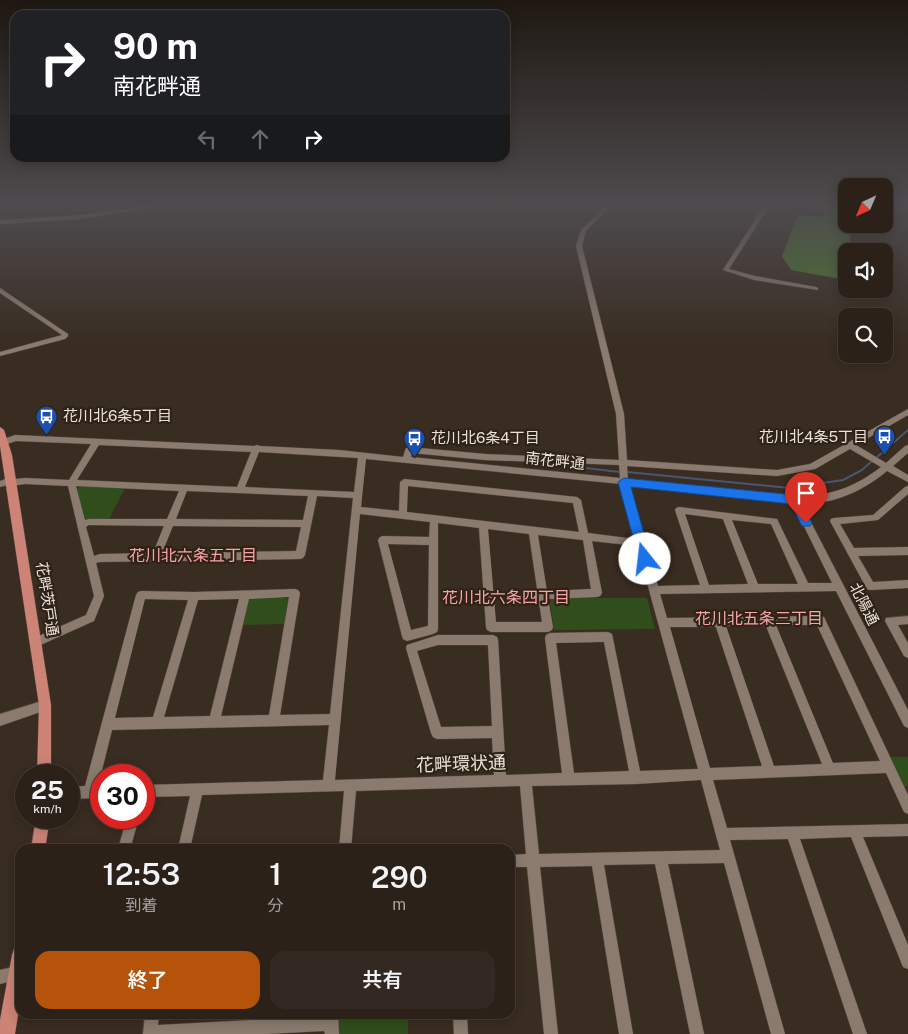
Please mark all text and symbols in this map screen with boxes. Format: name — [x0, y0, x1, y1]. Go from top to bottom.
text: 90 m — [113, 26, 198, 67]
icon: right — [30, 30, 95, 95]
text: 南花畔通 — [113, 73, 201, 99]
icon: left — [193, 125, 221, 153]
icon: ahead — [246, 125, 274, 153]
icon: right — [299, 125, 327, 153]
north arrow — [838, 178, 892, 232]
map controls — [838, 178, 893, 363]
button: sound — [838, 243, 893, 298]
button: search — [838, 308, 893, 363]
bus stop icon: 花川北6条5丁目 — [35, 404, 59, 435]
place label: 花川北6条5丁目 — [63, 407, 172, 424]
bus stop icon: 花川北4条5丁目 — [872, 425, 896, 456]
bus stop icon: 花川北6条4丁目 — [403, 426, 427, 457]
place label: 花川北4条5丁目 — [759, 428, 868, 445]
place label: 花川北6条4丁目 — [431, 429, 540, 446]
street label: 南花畔通 — [524, 449, 586, 472]
pin — [785, 472, 827, 523]
icon: arrive — [792, 479, 820, 507]
position arrow — [618, 532, 670, 584]
district label: 花川北六条五丁目 — [129, 546, 257, 565]
street label: 花畔茨戸通 — [33, 561, 62, 637]
street label: 北陽通 — [847, 580, 882, 628]
district label: 花川北六条四丁目 — [442, 588, 570, 607]
district label: 花川北五条三丁目 — [695, 609, 823, 628]
street label: 花畔環状通 — [416, 751, 506, 776]
speed limit sign: 30 — [90, 764, 155, 829]
text: 25 — [31, 775, 64, 805]
text: km/h — [33, 802, 62, 816]
text: 12:53 — [102, 856, 180, 892]
text: 1 — [269, 856, 282, 892]
text: 290 — [371, 859, 428, 895]
text: m — [392, 895, 406, 914]
text: 到着 — [125, 896, 157, 915]
text: 分 — [268, 896, 284, 915]
button: 終了 — [35, 951, 260, 1009]
button: 共有 — [270, 951, 495, 1009]

